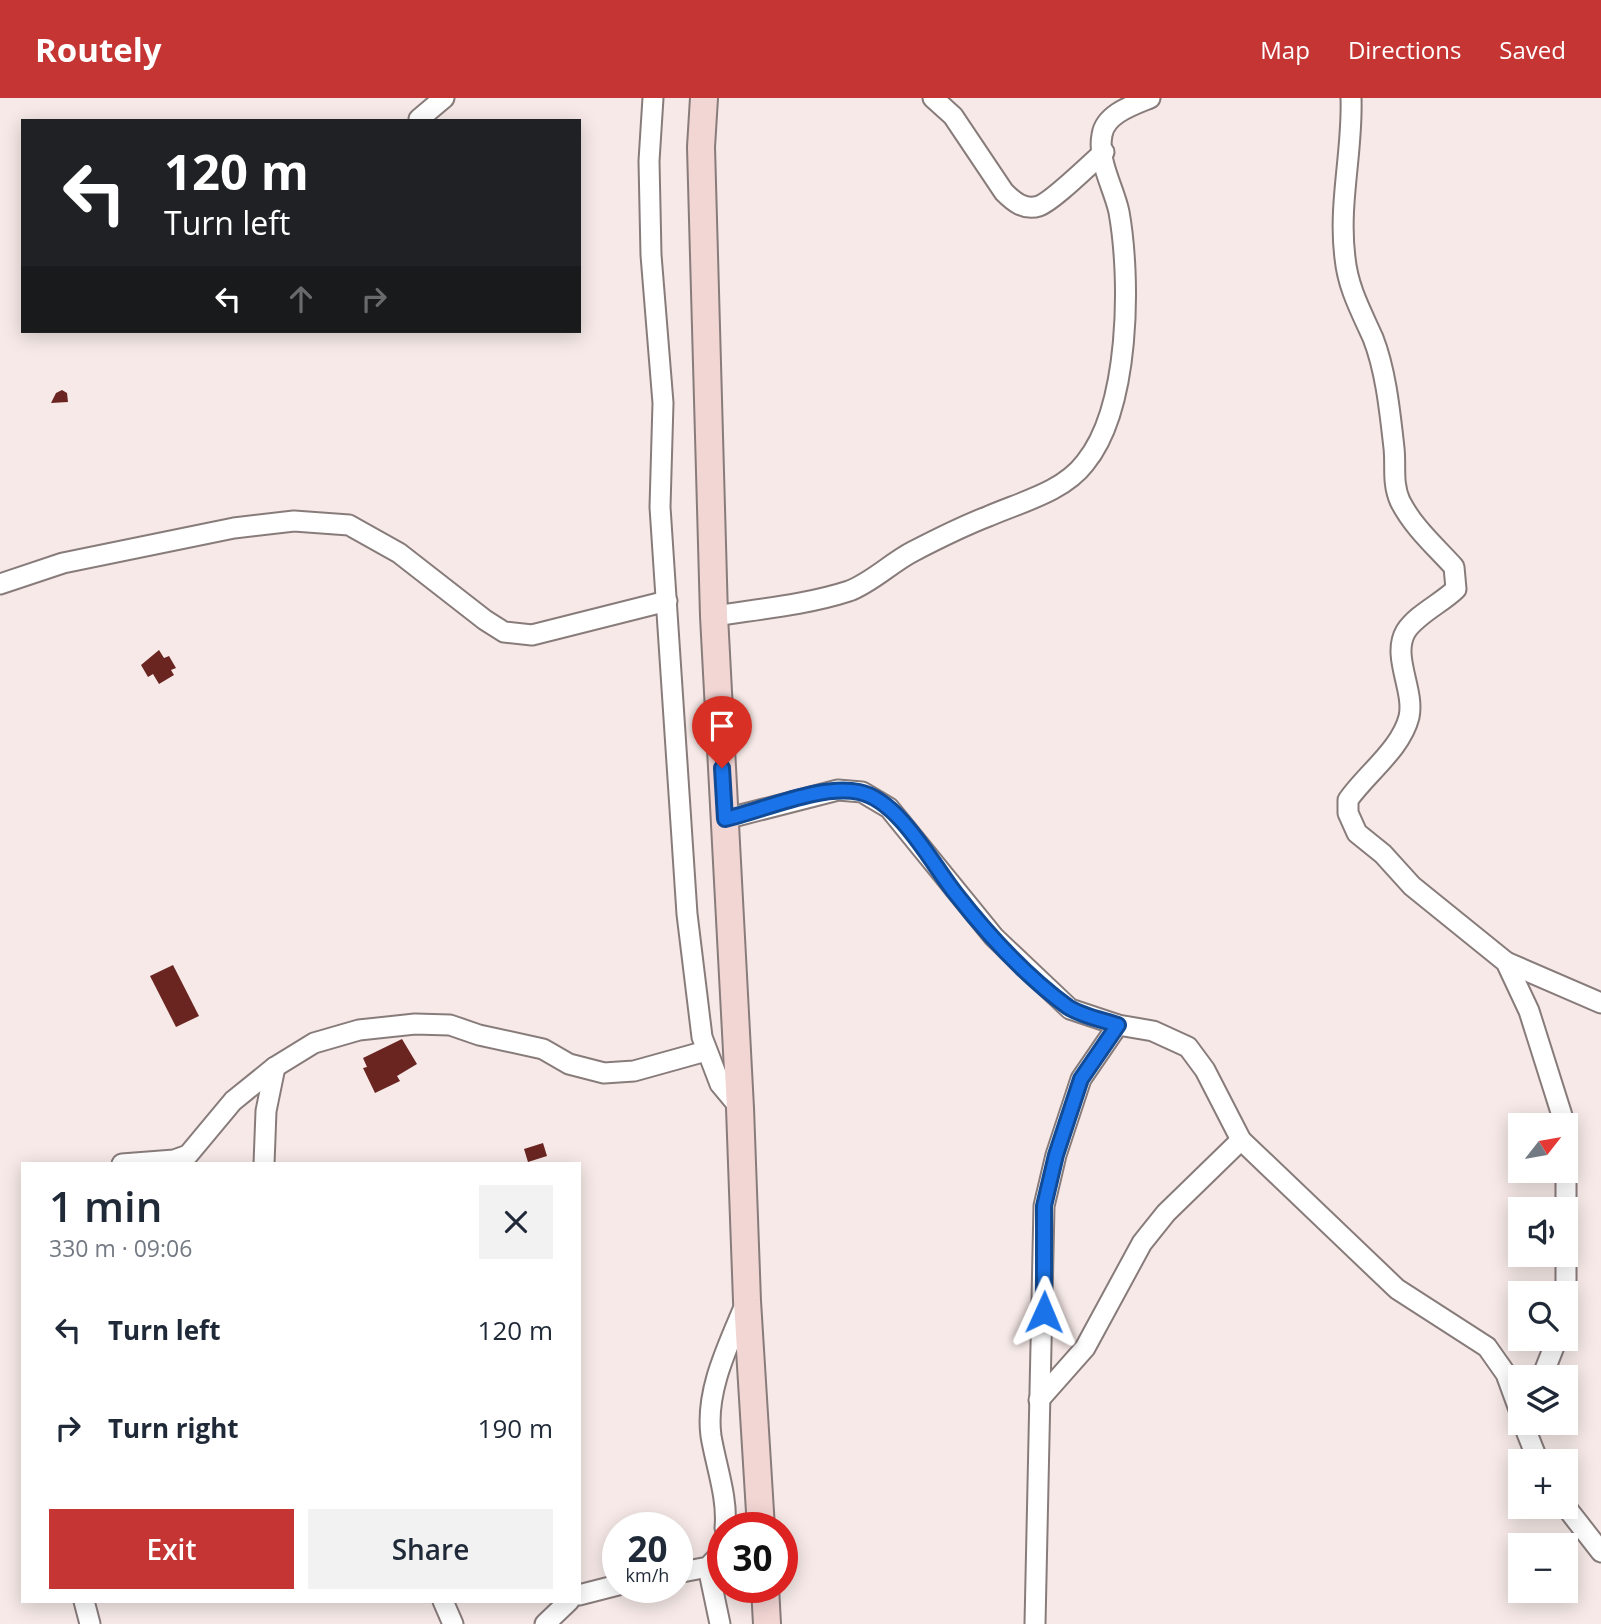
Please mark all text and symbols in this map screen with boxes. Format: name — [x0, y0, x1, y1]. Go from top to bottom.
text: Routely — [35, 27, 162, 72]
text: Map — [1260, 33, 1310, 66]
text: Directions — [1348, 33, 1461, 66]
text: Saved — [1499, 33, 1566, 66]
text: 120 m — [164, 138, 309, 204]
icon: left — [49, 147, 140, 238]
text: Turn left — [164, 201, 290, 244]
icon: left — [209, 280, 247, 318]
icon: ahead — [282, 280, 320, 318]
icon: right — [355, 280, 393, 318]
pin — [692, 696, 752, 768]
icon: arrive — [703, 707, 741, 745]
north arrow — [1508, 1113, 1578, 1183]
map controls — [1508, 1113, 1578, 1603]
text: 1 min — [49, 1177, 162, 1234]
button: close — [479, 1185, 553, 1259]
button: sound — [1508, 1197, 1578, 1267]
text: 330 m · 09:06 — [49, 1232, 192, 1264]
position arrow — [1007, 1275, 1081, 1349]
button: search — [1508, 1281, 1578, 1351]
icon: left — [49, 1311, 87, 1349]
text: Turn left — [108, 1312, 220, 1348]
text: 120 m — [478, 1312, 553, 1348]
button: layers — [1508, 1365, 1578, 1435]
icon: right — [49, 1409, 87, 1447]
text: Turn right — [108, 1410, 239, 1446]
text: 190 m — [478, 1410, 553, 1446]
button: + — [1508, 1449, 1578, 1519]
button: Exit — [49, 1509, 294, 1589]
button: Share — [308, 1509, 553, 1589]
speed limit sign: 30 — [707, 1512, 798, 1603]
text: 20 — [627, 1525, 668, 1572]
button: − — [1508, 1533, 1578, 1603]
text: km/h — [626, 1563, 669, 1587]

